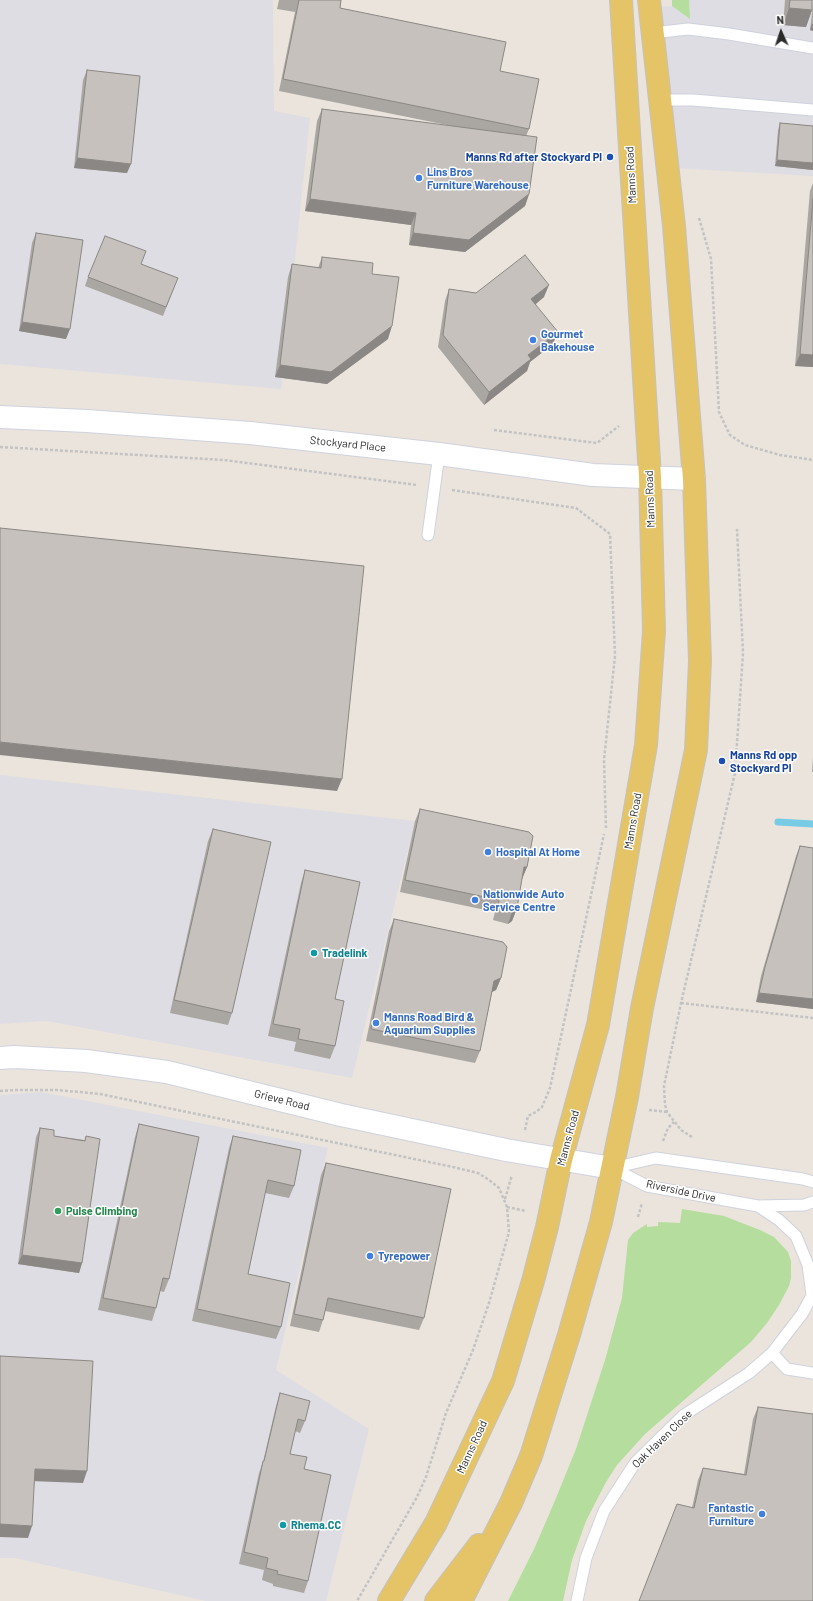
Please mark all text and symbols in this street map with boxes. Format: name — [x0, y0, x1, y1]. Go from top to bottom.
north arrow — [761, 12, 801, 52]
text: N — [776, 13, 784, 26]
street label: Manns Road — [623, 146, 639, 204]
place label: Manns Rd after Stockyard Pl — [466, 150, 602, 164]
marker: Manns Rd after Stockyard Pl — [605, 152, 615, 162]
place label: Lins Bros Furniture Warehouse — [427, 165, 529, 191]
marker: Lins Bros Furniture Warehouse — [414, 173, 424, 183]
place label: Gourmet Bakehouse — [541, 327, 595, 353]
marker: Gourmet Bakehouse — [528, 335, 538, 345]
street label: Stockyard Place — [309, 433, 387, 455]
street label: Manns Road — [642, 470, 658, 528]
place label: Manns Rd opp Stockyard Pl — [730, 748, 797, 774]
marker: Manns Rd opp Stockyard Pl — [717, 756, 727, 766]
street label: Manns Road — [622, 792, 644, 850]
place label: Hospital At Home — [496, 845, 580, 859]
marker: Hospital At Home — [483, 847, 493, 857]
place label: Nationwide Auto Service Centre — [483, 887, 564, 913]
marker: Nationwide Auto Service Centre — [470, 895, 480, 905]
place label: Tradelink — [322, 946, 367, 960]
marker: Tradelink — [309, 948, 319, 958]
place label: Manns Road Bird & Aquarium Supplies — [384, 1010, 476, 1036]
marker: Manns Road Bird & Aquarium Supplies — [371, 1018, 381, 1028]
street label: Grieve Road — [253, 1087, 311, 1113]
street label: Manns Road — [554, 1109, 582, 1167]
street label: Riverside Drive — [645, 1177, 717, 1205]
place label: Pulse Climbing — [66, 1204, 137, 1218]
marker: Pulse Climbing — [53, 1206, 63, 1216]
place label: Tyrepower — [378, 1249, 430, 1263]
marker: Tyrepower — [365, 1251, 375, 1261]
street label: Oak Haven Close — [629, 1407, 695, 1471]
street label: Manns Road — [454, 1418, 490, 1476]
place label: Fantastic Furniture — [708, 1501, 754, 1527]
marker: Fantastic Furniture — [757, 1509, 767, 1519]
place label: Rhema.CC — [291, 1518, 341, 1532]
marker: Rhema.CC — [278, 1520, 288, 1530]

